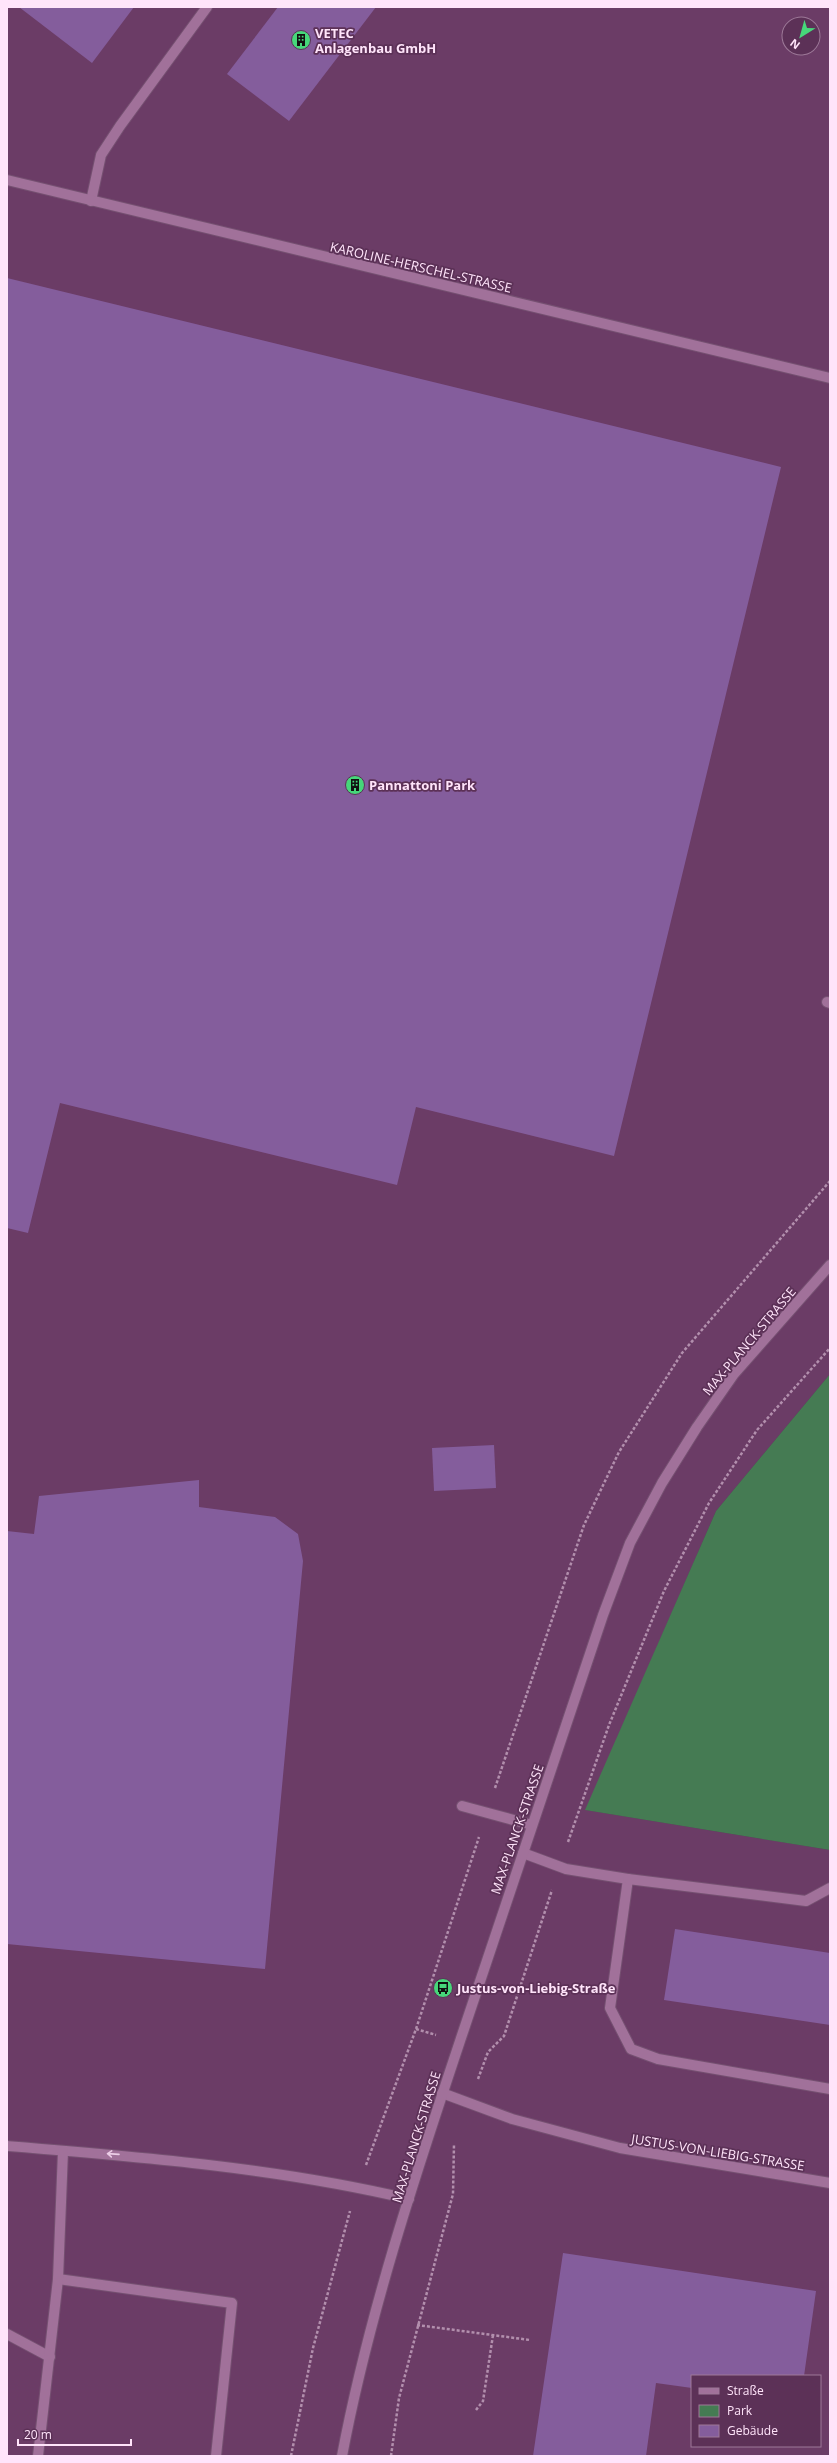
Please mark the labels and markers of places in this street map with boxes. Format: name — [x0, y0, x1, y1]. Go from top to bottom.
place label: VETEC Anlagenbau GmbH — [315, 24, 436, 57]
building icon: VETEC Anlagenbau GmbH — [290, 29, 312, 51]
building icon: Pannattoni Park — [344, 774, 366, 796]
place label: Pannattoni Park — [369, 776, 476, 794]
bus stop icon: Justus-von-Liebig-Straße — [432, 1977, 454, 1999]
place label: Justus-von-Liebig-Straße — [456, 1979, 616, 1997]

